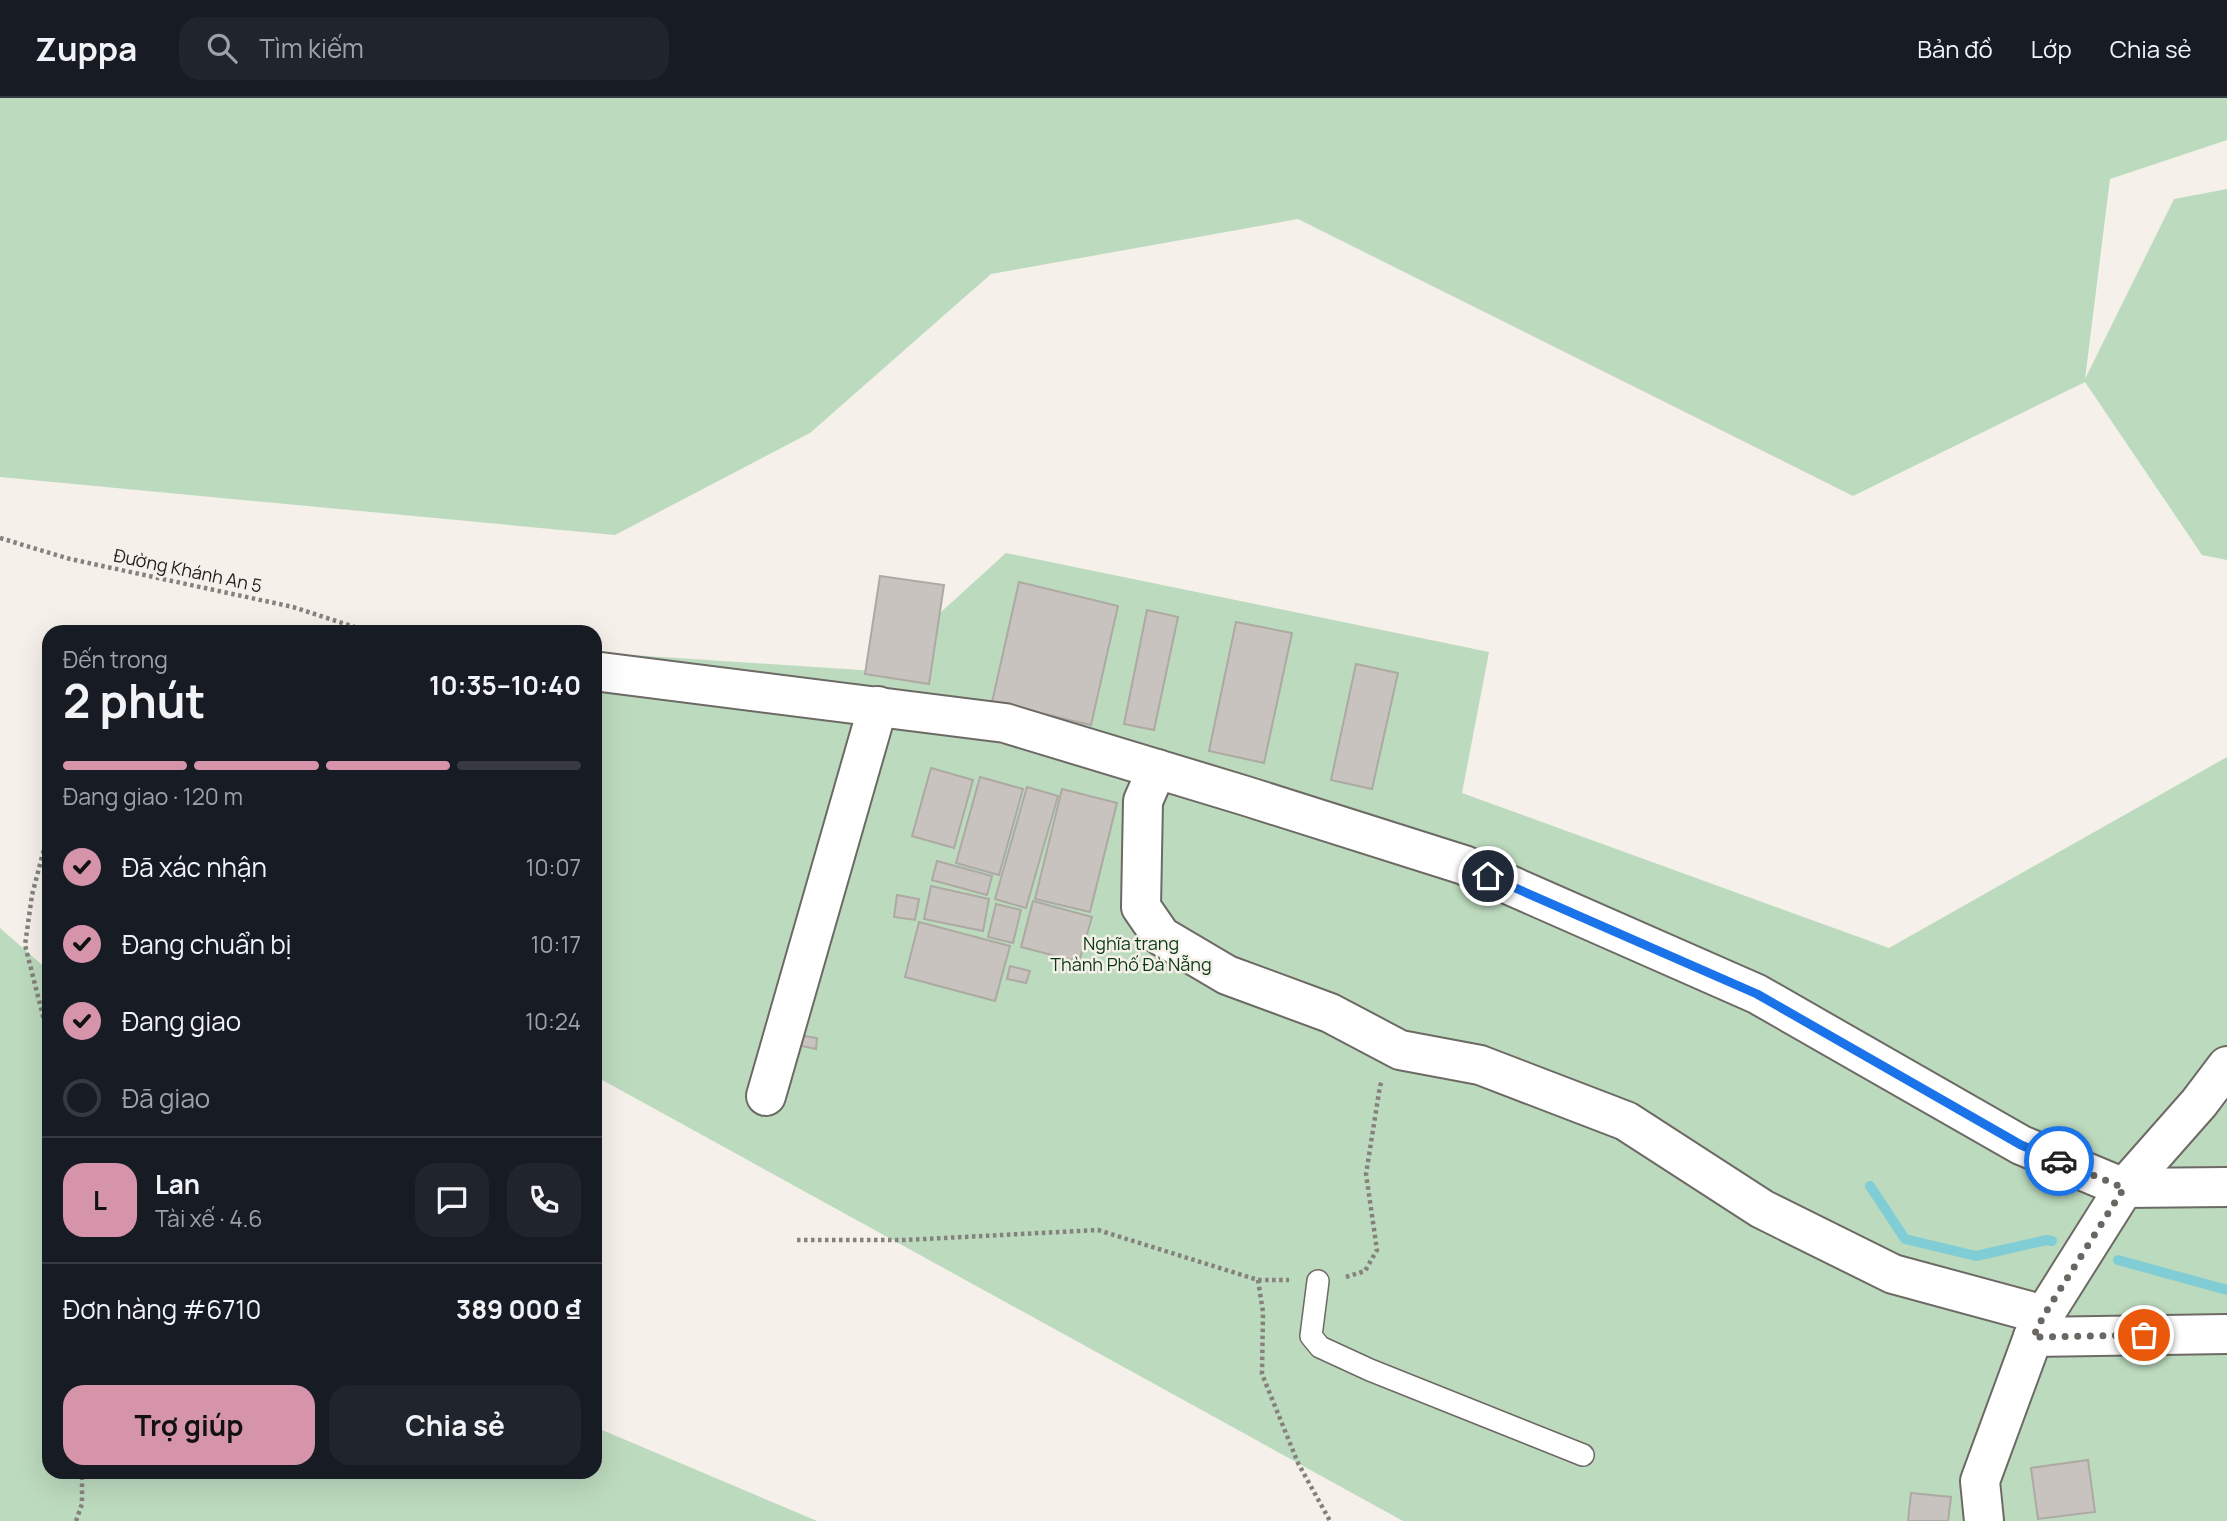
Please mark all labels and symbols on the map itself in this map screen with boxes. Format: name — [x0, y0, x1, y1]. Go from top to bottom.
street label: Đường Khánh An 5 — [112, 543, 264, 597]
pin — [1458, 846, 1518, 906]
park label: Nghĩa trang Thành Phố Đà Nẵng — [1050, 931, 1212, 976]
courier — [2024, 1126, 2094, 1196]
pin — [2114, 1305, 2174, 1365]

